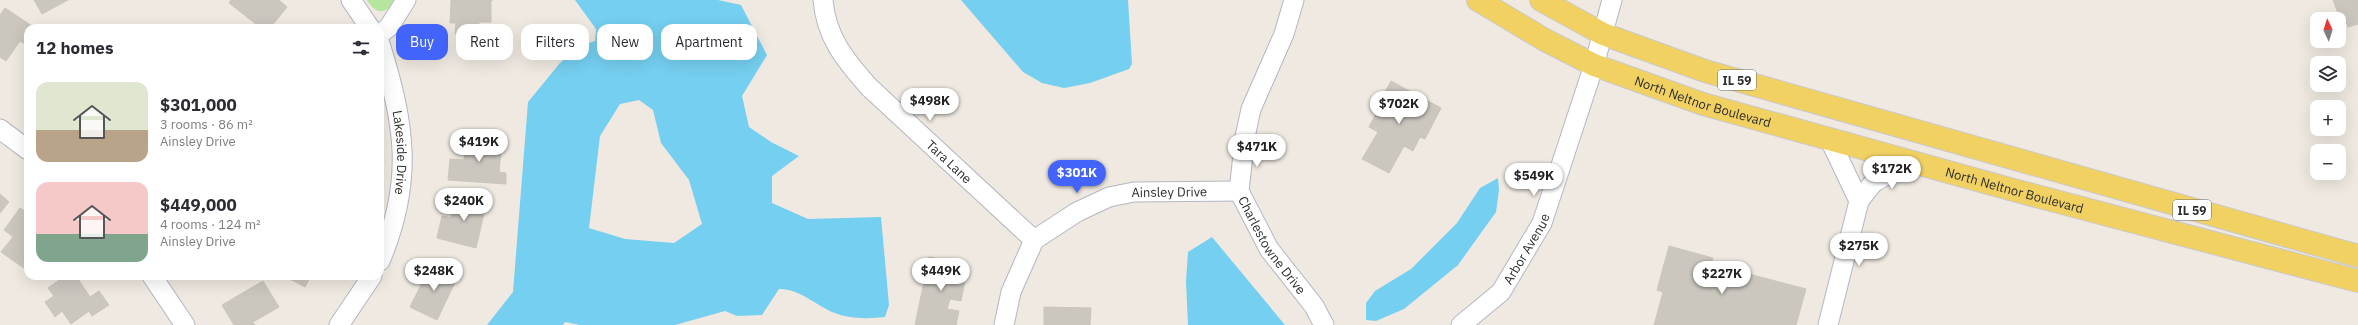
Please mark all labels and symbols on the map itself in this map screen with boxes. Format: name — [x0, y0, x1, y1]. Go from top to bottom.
north arrow — [2310, 12, 2346, 48]
road number: IL 59 — [1718, 70, 1756, 90]
street label: North Neltnor Boulevard — [1632, 72, 1773, 131]
pin: $498K — [902, 88, 958, 122]
pin: $702K — [1371, 91, 1427, 125]
street label: Lakeside Drive — [389, 109, 411, 196]
pin: $419K — [451, 129, 507, 163]
pin: $471K — [1229, 134, 1285, 168]
street label: Tara Lane — [923, 136, 976, 187]
pin: $172K — [1864, 156, 1920, 190]
pin: $301K — [1049, 160, 1105, 194]
pin: $549K — [1506, 163, 1562, 197]
street label: North Neltnor Boulevard — [1944, 163, 2086, 217]
street label: Ainsley Drive — [1131, 183, 1207, 201]
pin: $240K — [436, 188, 492, 222]
street label: Charlestowne Drive — [1235, 193, 1310, 298]
road number: IL 59 — [2173, 200, 2211, 220]
street label: Arbor Avenue — [1499, 211, 1553, 287]
pin: $275K — [1831, 233, 1887, 267]
pin: $248K — [406, 258, 462, 292]
pin: $449K — [913, 258, 969, 292]
pin: $227K — [1694, 261, 1750, 295]

